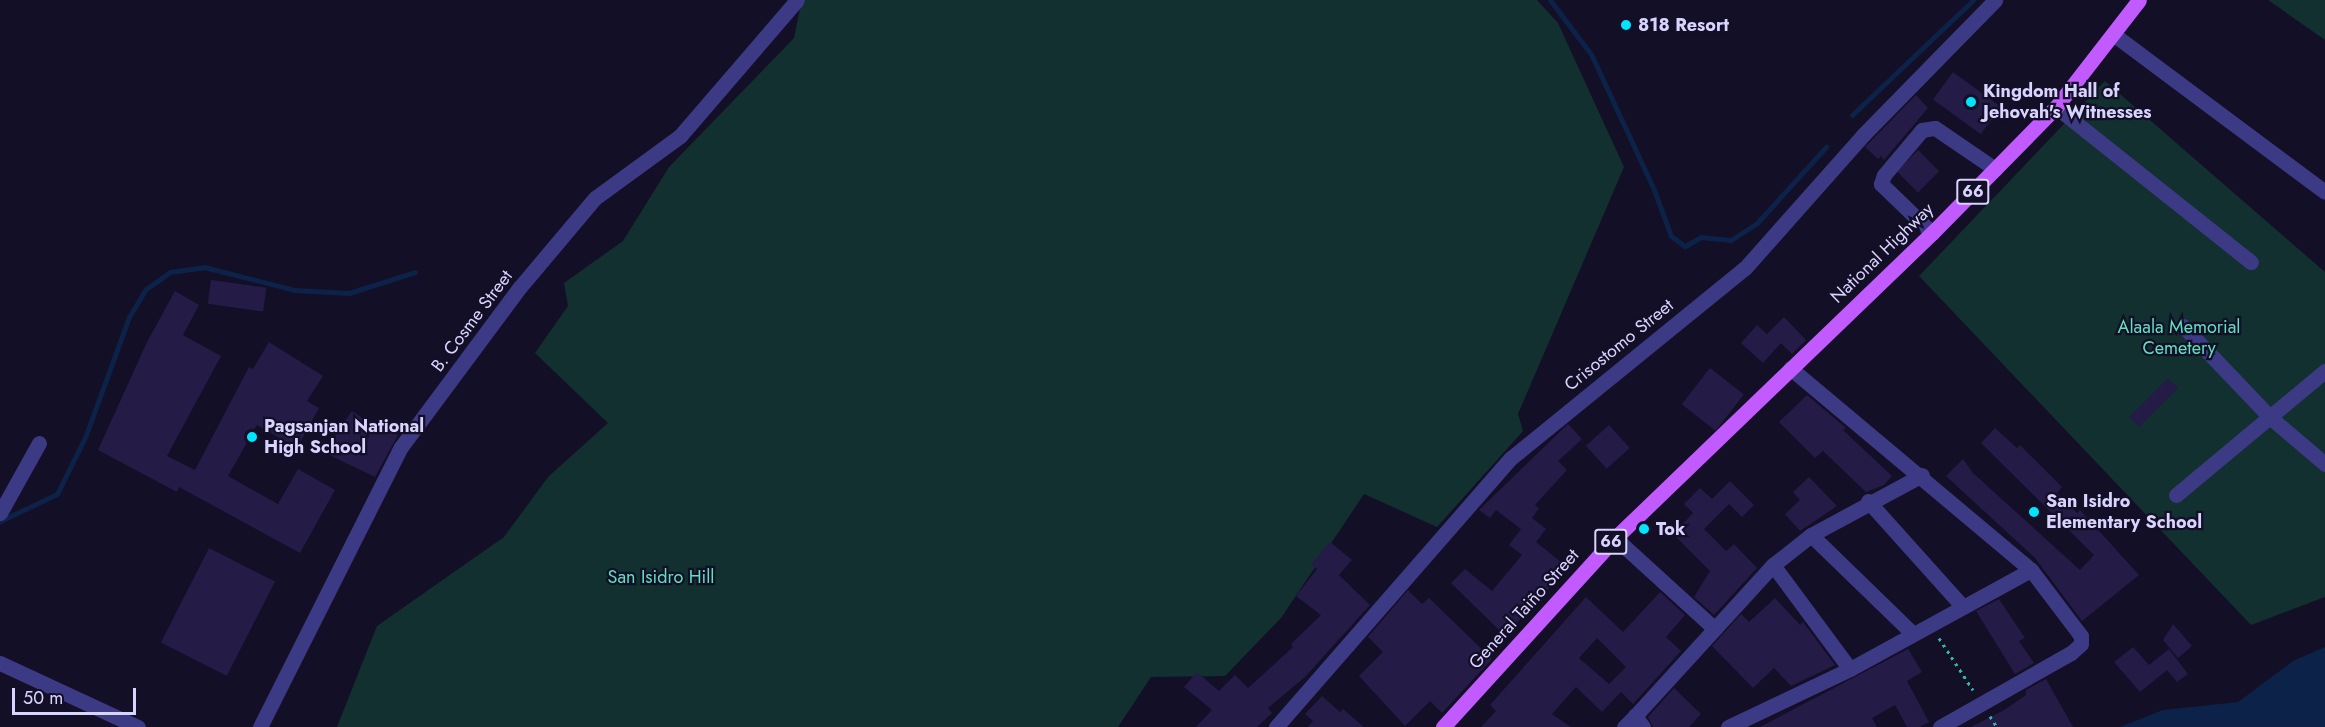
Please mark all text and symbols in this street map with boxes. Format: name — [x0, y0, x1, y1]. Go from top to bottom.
place label: 818 Resort — [1638, 14, 1729, 36]
marker: 818 Resort — [1619, 18, 1633, 32]
place label: Kingdom Hall of Jehovah's Witnesses — [1983, 81, 2152, 124]
marker: Kingdom Hall of Jehovah's Witnesses — [1964, 95, 1978, 109]
road number: 66 — [1955, 179, 1991, 205]
street label: National Highway — [1826, 198, 1938, 308]
street label: B. Cosme Street — [427, 266, 517, 376]
street label: Crisostomo Street — [1560, 294, 1678, 396]
park label: Alaala Memorial Cemetery — [2118, 317, 2240, 360]
place label: Pagsanjan National High School — [264, 416, 424, 458]
marker: Pagsanjan National High School — [245, 430, 259, 444]
place label: San Isidro Elementary School — [2046, 491, 2202, 534]
marker: San Isidro Elementary School — [2027, 505, 2041, 519]
place label: Tok — [1656, 518, 1685, 540]
marker: Tok — [1637, 522, 1651, 536]
road number: 66 — [1593, 529, 1629, 555]
street label: General Taiño Street — [1465, 545, 1583, 673]
park label: San Isidro Hill — [608, 566, 714, 588]
scale bar — [15, 676, 140, 714]
text: 50 m — [23, 685, 63, 711]

